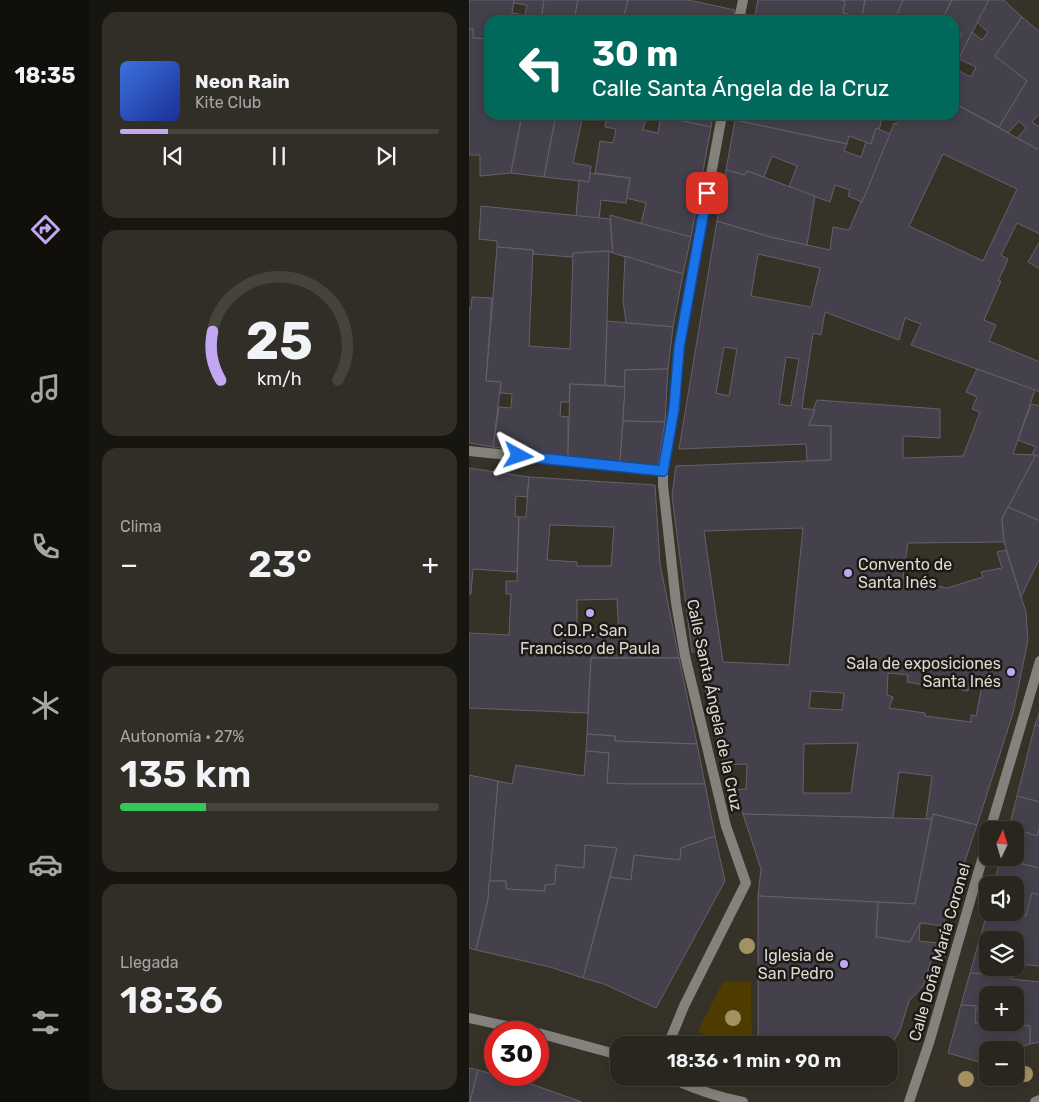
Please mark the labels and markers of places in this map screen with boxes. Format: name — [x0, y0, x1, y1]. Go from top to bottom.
pin — [686, 172, 728, 214]
place label: Convento de Santa Inés — [858, 555, 952, 592]
marker: Convento de Santa Inés — [842, 567, 854, 579]
marker: C.D.P. San Francisco de Paula — [584, 607, 596, 619]
place label: C.D.P. San Francisco de Paula — [520, 621, 660, 658]
place label: Sala de exposiciones Santa Inés — [846, 654, 1001, 691]
marker: Sala de exposiciones Santa Inés — [1005, 666, 1017, 678]
place label: Iglesia de San Pedro — [758, 946, 834, 983]
marker: Iglesia de San Pedro — [838, 958, 850, 970]

